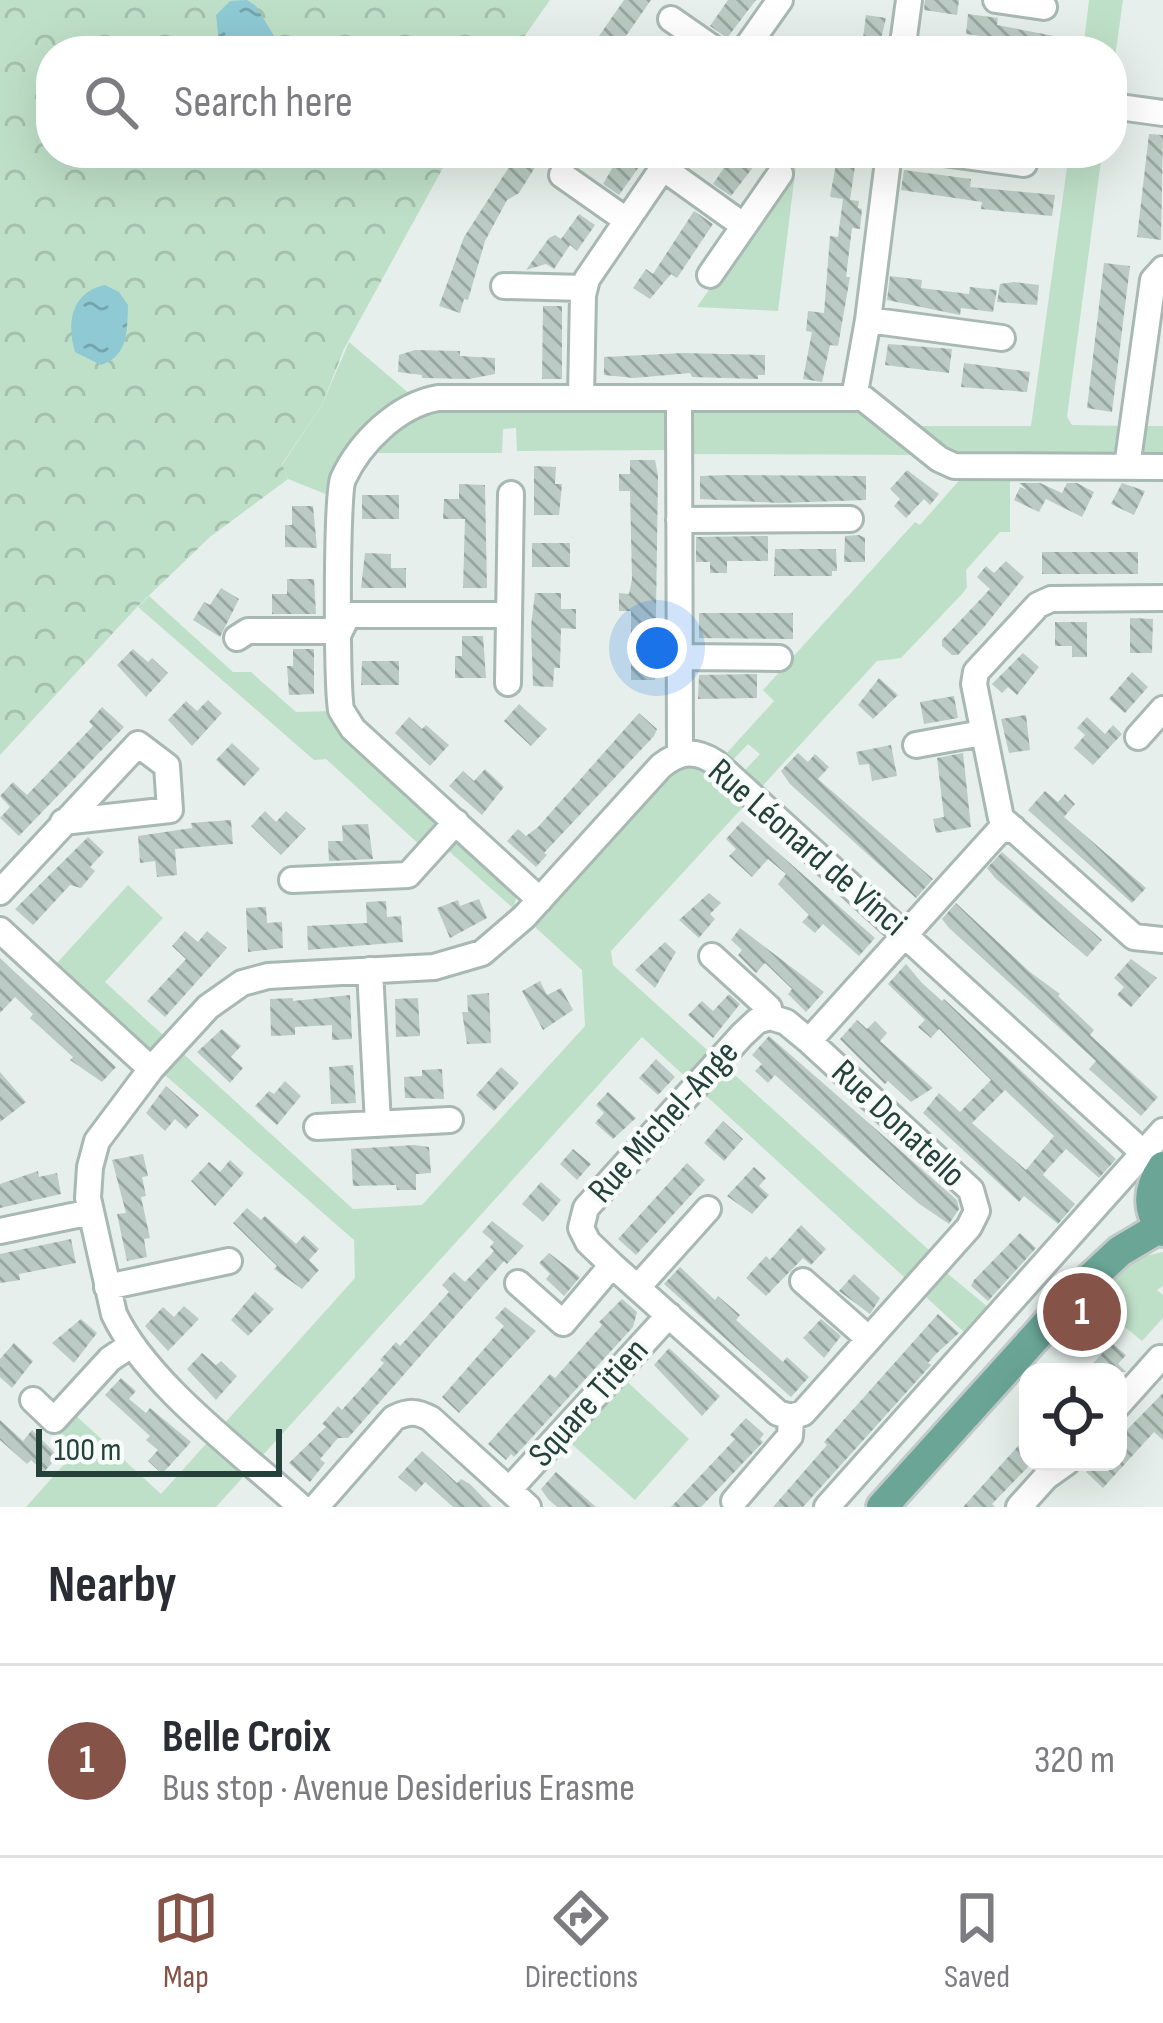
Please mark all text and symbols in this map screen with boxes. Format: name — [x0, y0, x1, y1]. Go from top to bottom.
search box — [36, 36, 1127, 168]
icon: search — [78, 69, 144, 135]
text: Search here — [174, 75, 353, 130]
your location — [627, 618, 687, 678]
street label: Rue Léonard de Vinci — [699, 750, 915, 946]
street label: Rue Michel-Ange — [580, 1032, 748, 1212]
street label: Rue Donatello — [822, 1051, 974, 1197]
pin: 1 — [1043, 1267, 1121, 1357]
street label: Square Titien — [520, 1330, 658, 1476]
map controls — [1019, 1363, 1127, 1471]
button: locate — [1019, 1363, 1127, 1471]
scale bar — [36, 1423, 282, 1476]
text: 100 m — [54, 1430, 121, 1470]
text: Nearby — [48, 1555, 177, 1616]
text: Belle Croix — [162, 1710, 331, 1765]
text: 1 — [79, 1737, 95, 1784]
text: 320 m — [1034, 1737, 1115, 1784]
text: Bus stop · Avenue Desiderius Erasme — [162, 1765, 635, 1812]
tab: Map — [153, 1885, 219, 1997]
tab: Directions — [525, 1885, 638, 1997]
tab: Saved — [944, 1885, 1010, 1997]

